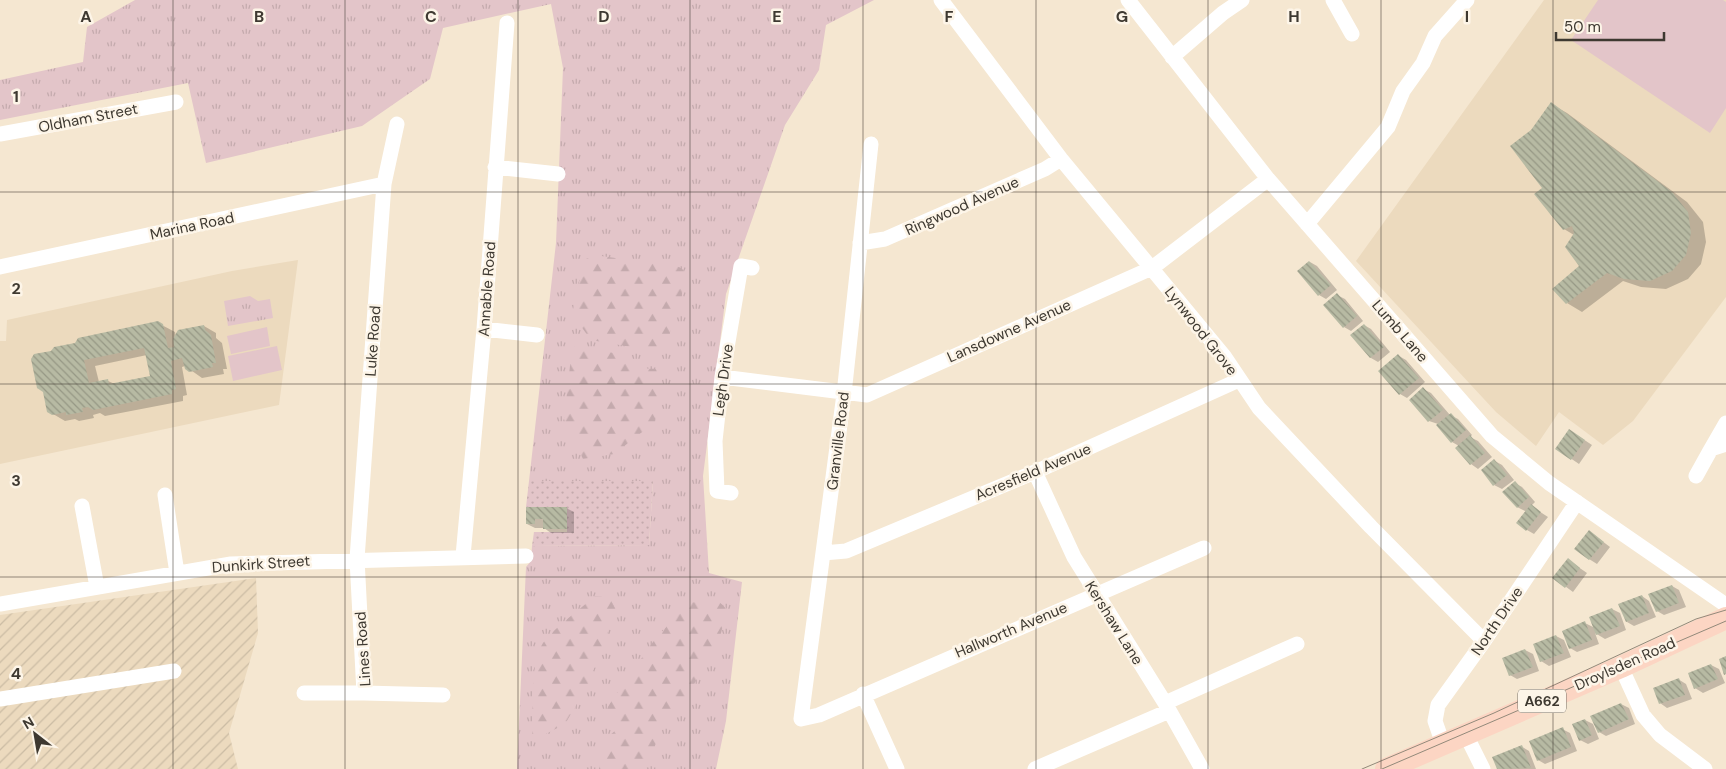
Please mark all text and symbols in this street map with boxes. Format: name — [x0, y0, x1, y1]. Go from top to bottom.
text: A — [80, 6, 92, 27]
text: B — [254, 6, 264, 27]
text: C — [425, 6, 437, 27]
text: D — [598, 6, 610, 27]
text: E — [772, 6, 782, 27]
text: F — [945, 6, 954, 27]
text: G — [1116, 6, 1128, 27]
text: H — [1288, 6, 1300, 27]
text: I — [1465, 6, 1469, 27]
scale bar — [1556, 10, 1664, 42]
text: 50 m — [1564, 17, 1601, 37]
text: 1 — [13, 86, 19, 107]
street label: Oldham Street — [37, 99, 140, 137]
street label: Ringwood Avenue — [902, 172, 1022, 240]
street label: Marina Road — [148, 207, 236, 245]
street label: Annable Road — [474, 241, 500, 337]
text: 2 — [11, 278, 21, 299]
street label: Lynwood Grove — [1160, 282, 1242, 380]
street label: Lansdowne Avenue — [944, 295, 1074, 367]
street label: Lumb Lane — [1367, 296, 1433, 366]
street label: Luke Road — [361, 305, 385, 377]
street label: Legh Drive — [708, 343, 738, 417]
street label: Granville Road — [822, 391, 854, 491]
street label: Acresfield Avenue — [972, 439, 1094, 505]
text: 3 — [11, 470, 21, 491]
street label: Dunkirk Street — [211, 551, 311, 577]
street label: Kershaw Lane — [1080, 577, 1148, 669]
street label: North Drive — [1467, 583, 1527, 659]
street label: Hallworth Avenue — [952, 597, 1070, 663]
street label: Lines Road — [350, 611, 376, 687]
street label: Droylsden Road — [1571, 633, 1679, 695]
text: 4 — [11, 663, 21, 684]
road number: A662 — [1518, 689, 1566, 712]
north arrow — [10, 709, 60, 759]
text: N — [19, 713, 37, 733]

